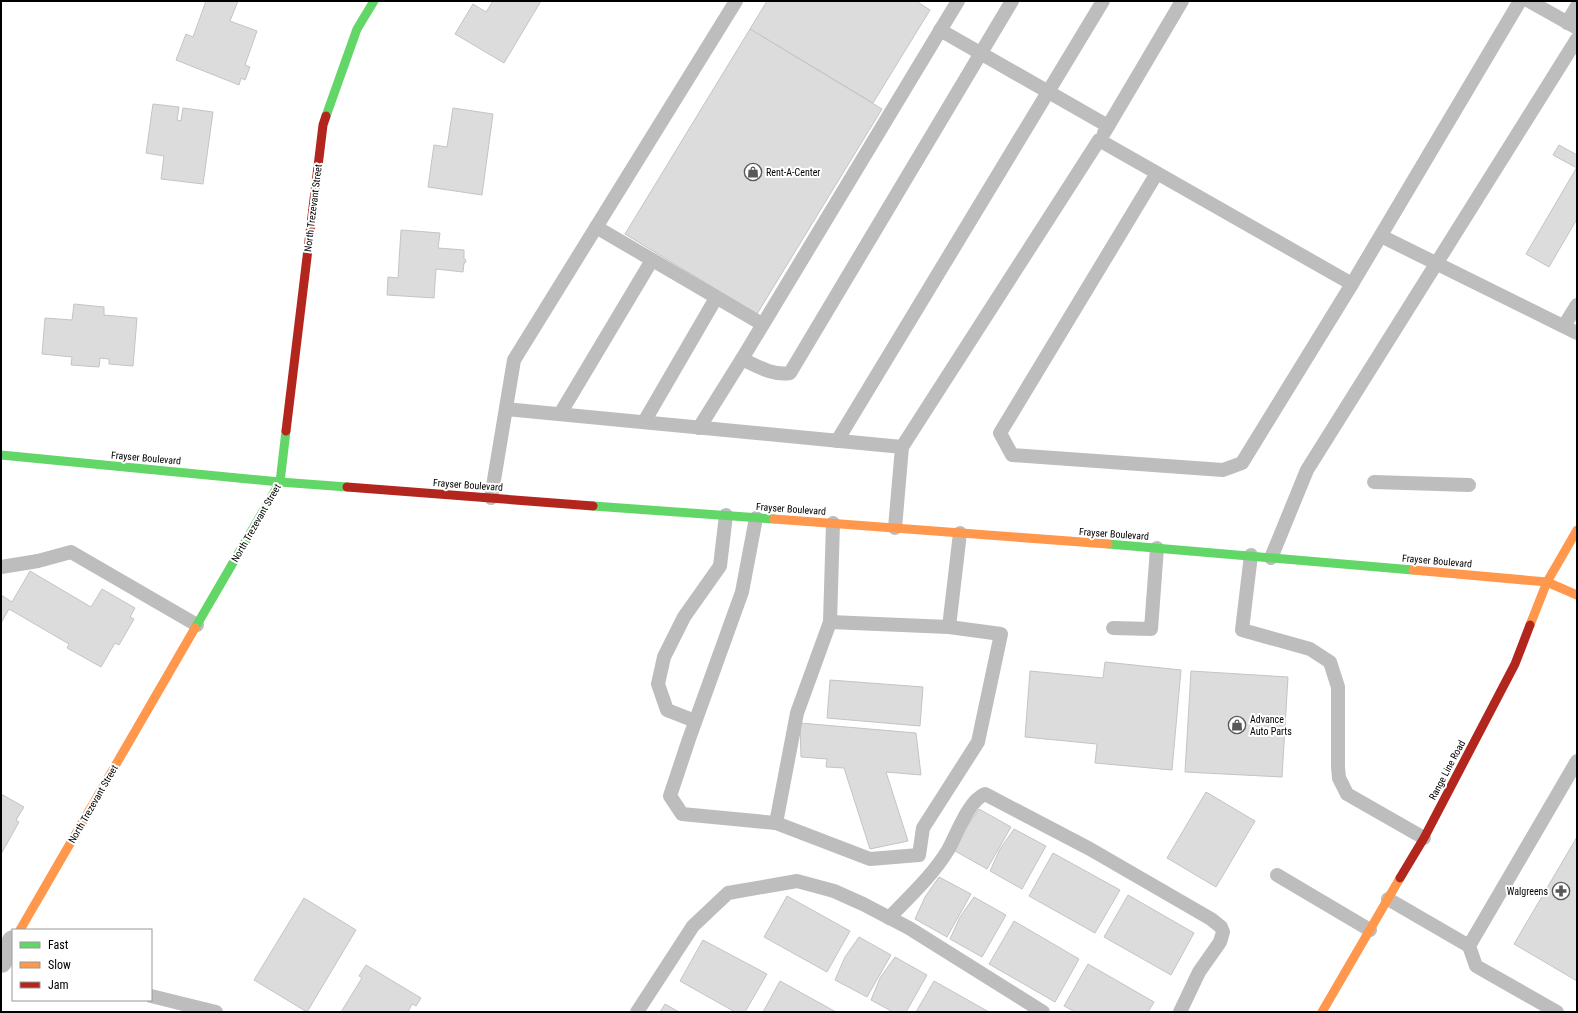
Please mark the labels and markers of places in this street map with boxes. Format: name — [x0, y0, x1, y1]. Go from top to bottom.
shop icon: Rent-A-Center — [743, 162, 763, 182]
place label: Rent-A-Center — [766, 167, 820, 178]
place label: Advance Auto Parts — [1250, 714, 1292, 737]
shop icon: Advance Auto Parts — [1227, 715, 1247, 735]
pharmacy icon: Walgreens — [1551, 881, 1571, 901]
place label: Walgreens — [1507, 886, 1548, 897]

